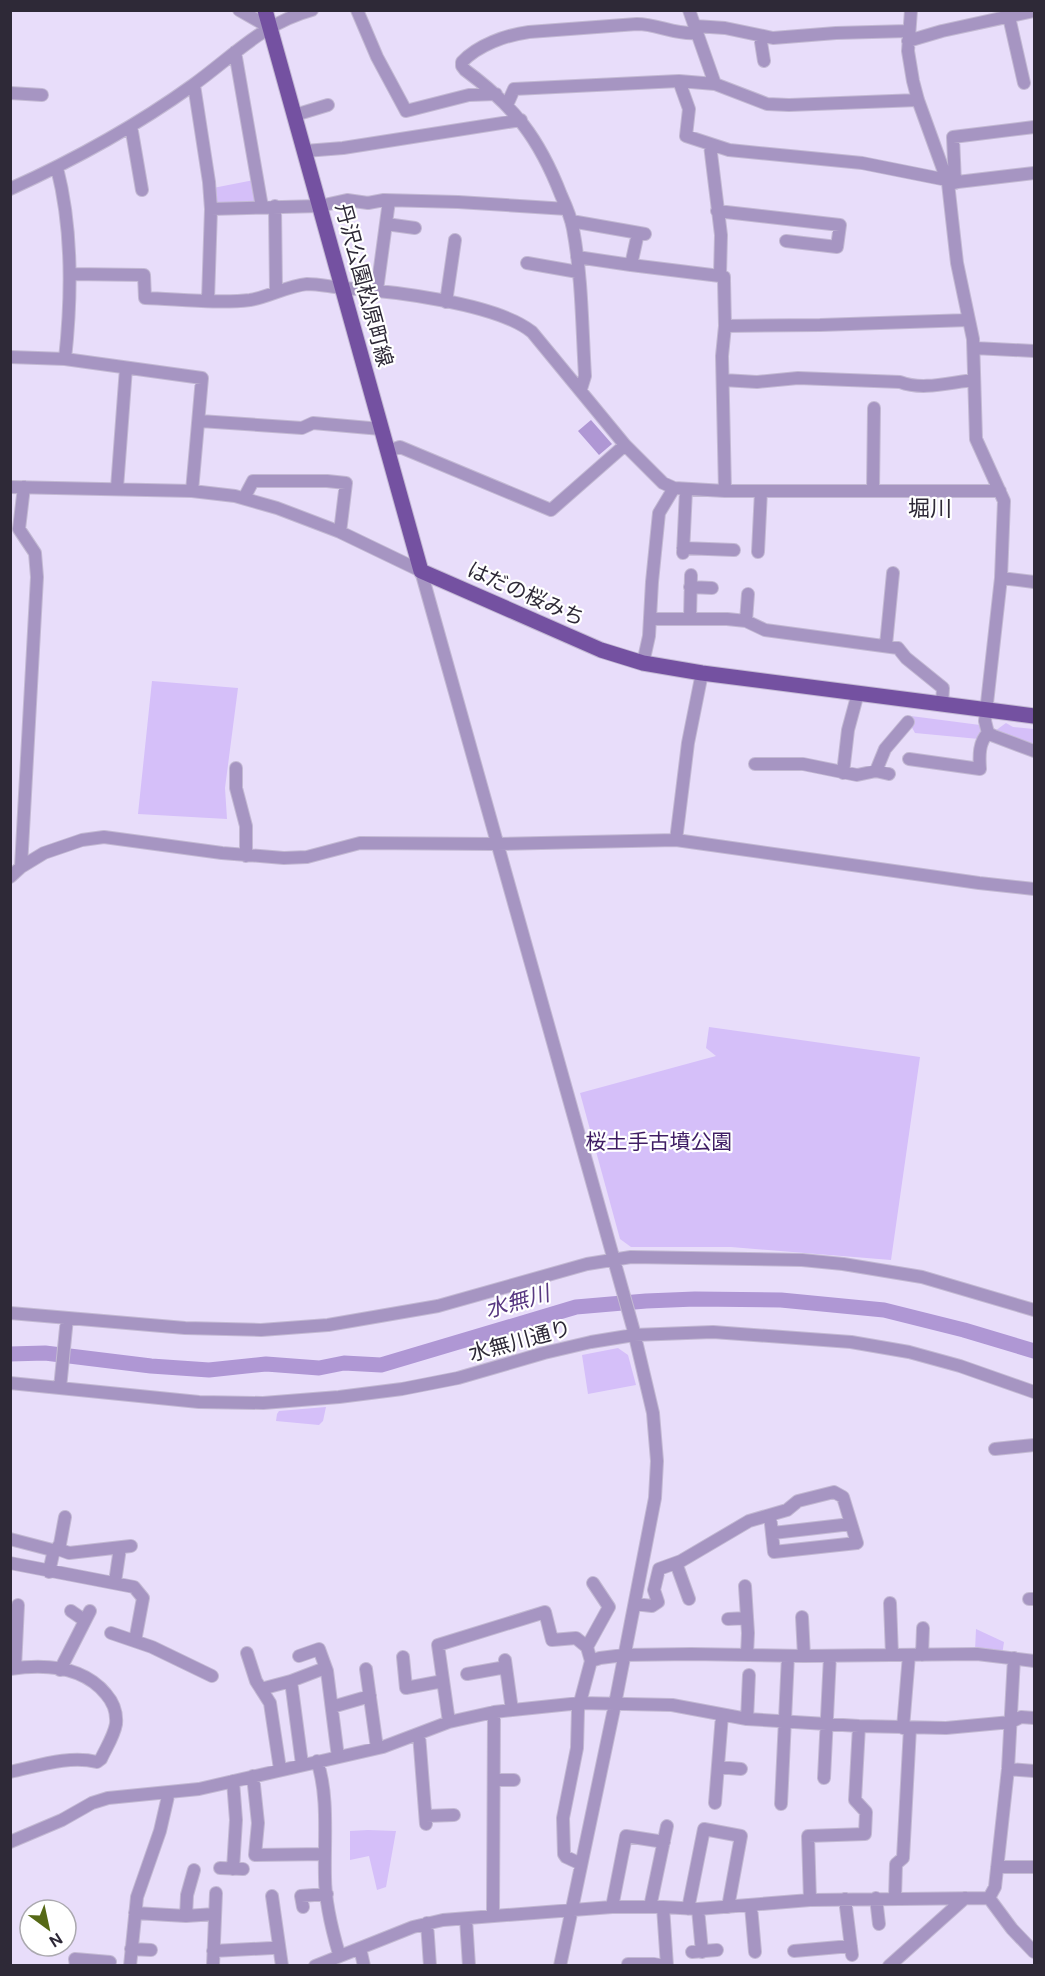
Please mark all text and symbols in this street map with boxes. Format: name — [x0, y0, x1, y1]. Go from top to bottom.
street label: 丹沢公園松原町線 — [329, 200, 399, 370]
district label: 堀川 — [908, 494, 952, 523]
street label: はだの桜みち — [463, 556, 589, 632]
park label: 桜土手古墳公園 — [586, 1128, 733, 1156]
water label: 水無川 — [481, 1278, 555, 1325]
street label: 水無川通り — [466, 1314, 574, 1368]
north arrow — [18, 1898, 78, 1958]
text: N — [45, 1928, 67, 1952]

